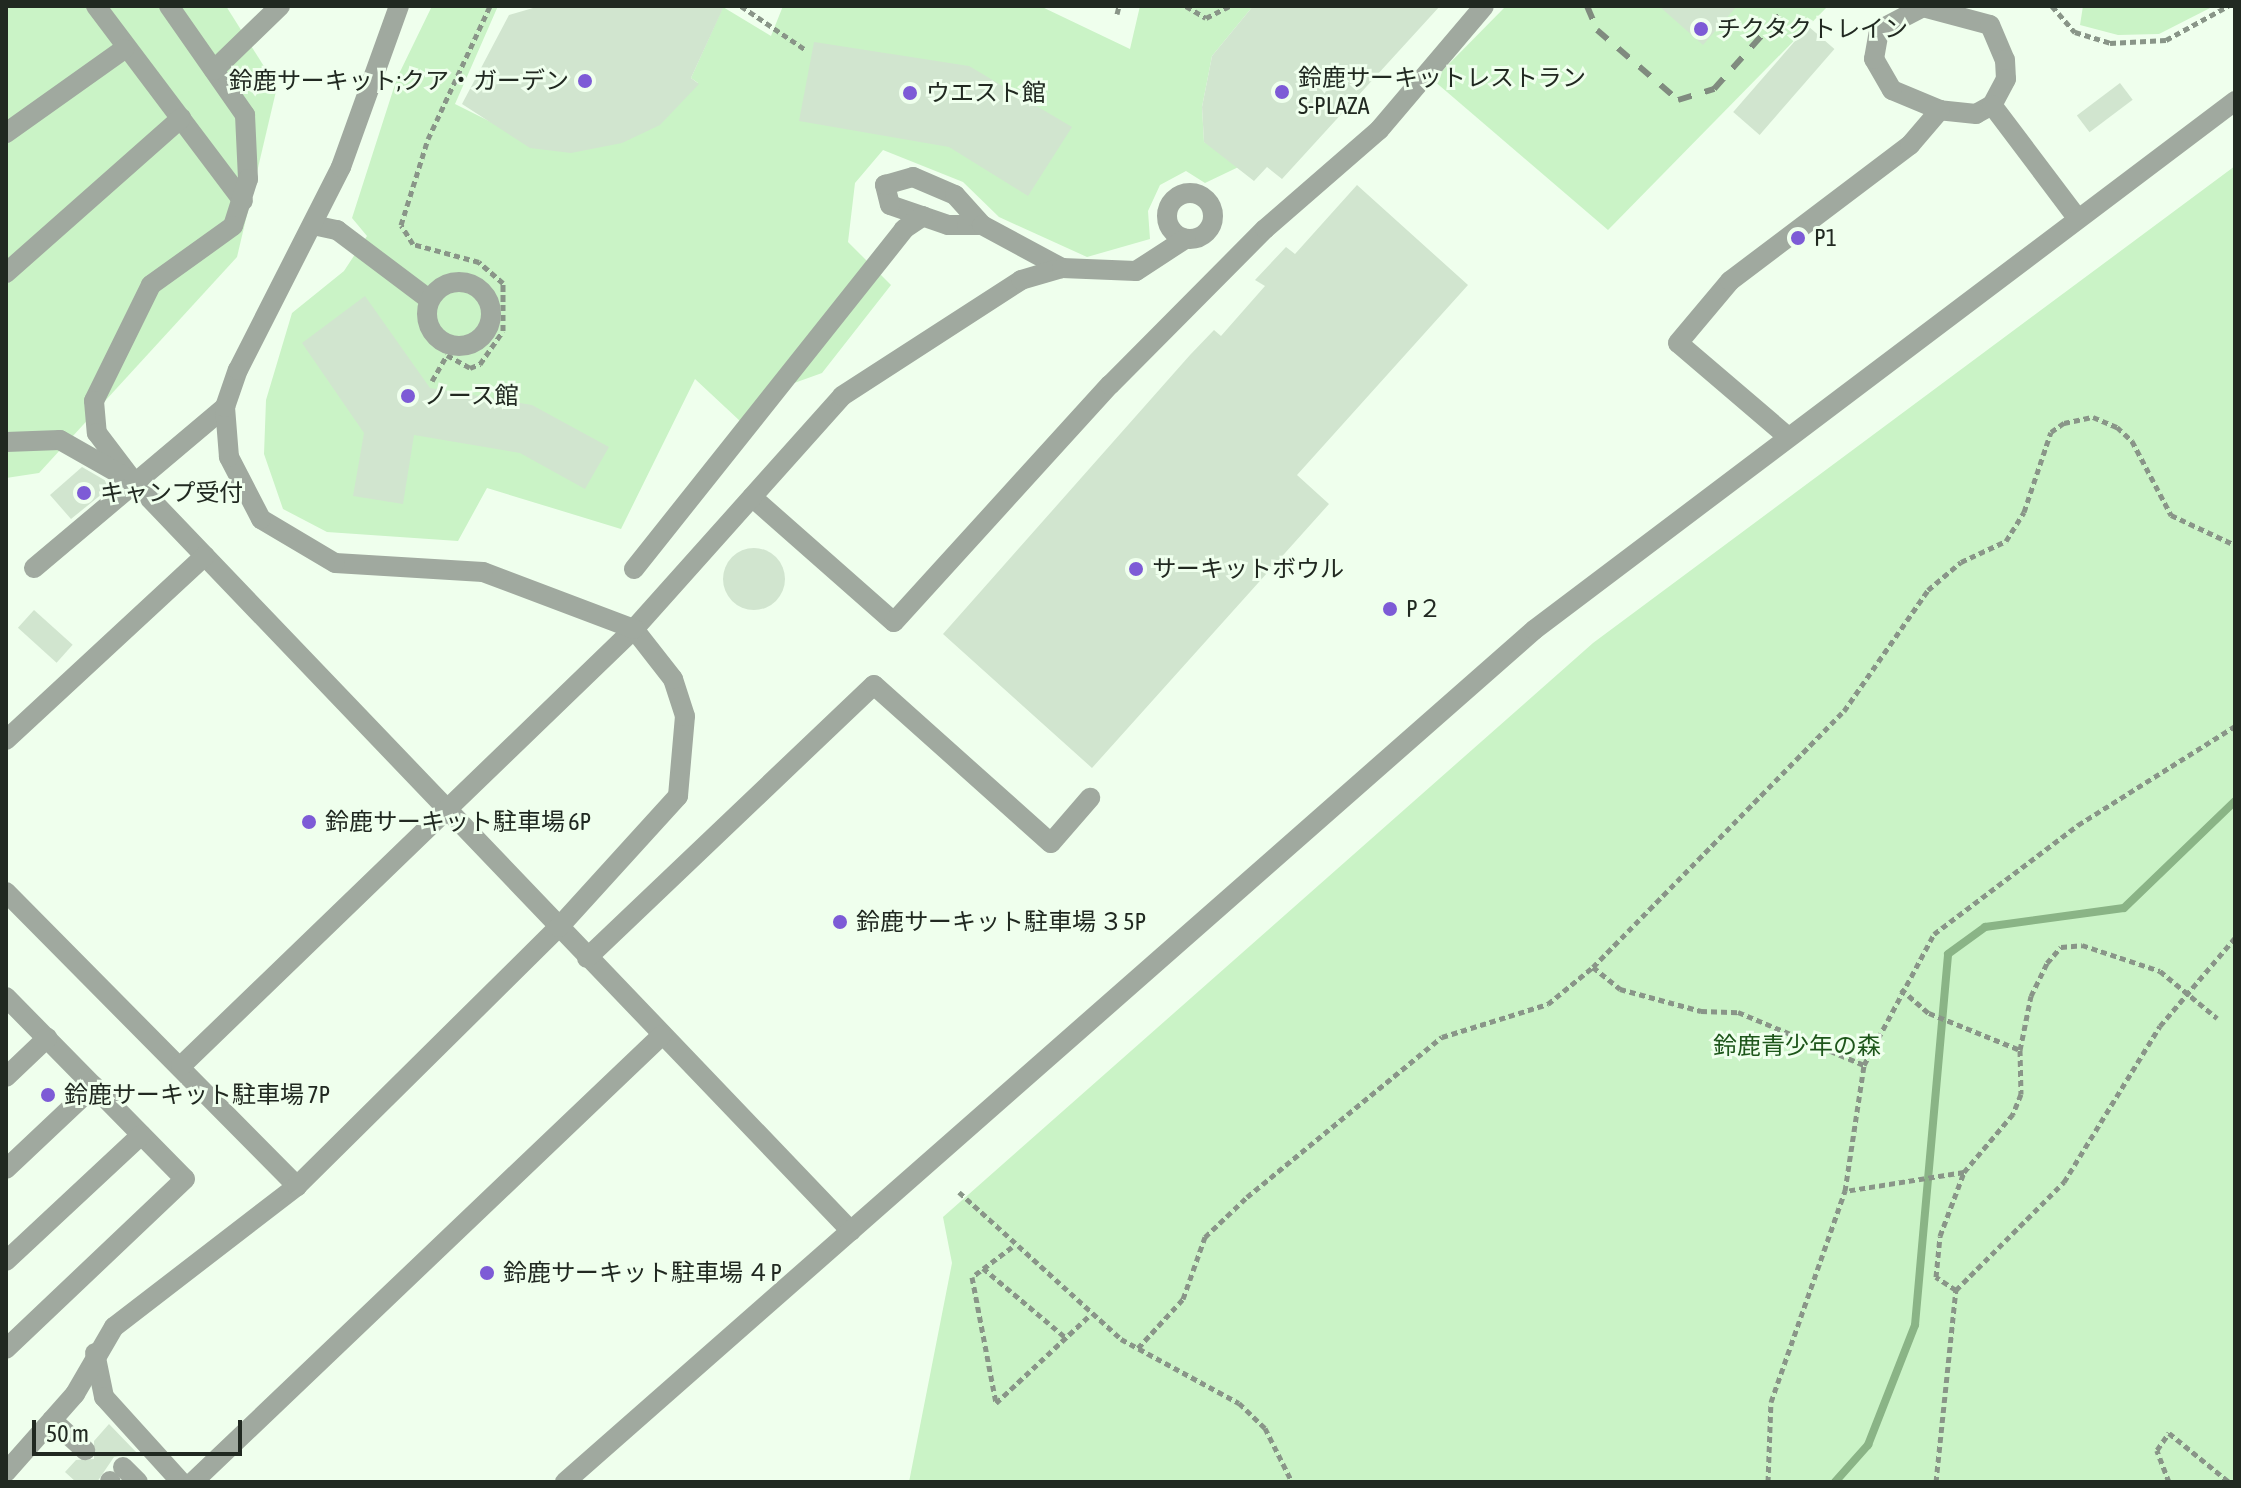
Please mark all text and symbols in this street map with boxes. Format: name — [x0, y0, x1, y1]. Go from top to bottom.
place label: チクタクトレイン — [1717, 15, 1909, 43]
marker: チクタクトレイン — [1692, 20, 1710, 38]
place label: 鈴鹿サーキットレストラン S-PLAZA — [1298, 64, 1586, 120]
place label: 鈴鹿サーキット;クア・ガーデン — [229, 67, 569, 95]
marker: 鈴鹿サーキット;クア・ガーデン — [576, 72, 594, 90]
place label: ウエスト館 — [926, 79, 1046, 107]
marker: 鈴鹿サーキットレストラン S-PLAZA — [1273, 83, 1291, 101]
marker: ウエスト館 — [901, 84, 919, 102]
place label: P1 — [1814, 224, 1837, 252]
marker: P1 — [1789, 229, 1807, 247]
place label: ノース館 — [424, 382, 520, 410]
marker: ノース館 — [399, 387, 417, 405]
place label: キャンプ受付 — [100, 479, 244, 507]
marker: キャンプ受付 — [75, 484, 93, 502]
place label: サーキットボウル — [1152, 555, 1344, 583]
marker: サーキットボウル — [1127, 560, 1145, 578]
place label: P２ — [1406, 595, 1442, 623]
marker: P２ — [1381, 600, 1399, 618]
place label: 鈴鹿サーキット駐車場 6P — [325, 808, 591, 836]
marker: 鈴鹿サーキット駐車場 6P — [300, 813, 318, 831]
place label: 鈴鹿サーキット駐車場 ３5P — [856, 908, 1146, 936]
marker: 鈴鹿サーキット駐車場 ３5P — [831, 913, 849, 931]
park label: 鈴鹿青少年の森 — [1713, 1032, 1881, 1060]
place label: 鈴鹿サーキット駐車場 7P — [64, 1081, 330, 1109]
marker: 鈴鹿サーキット駐車場 7P — [39, 1086, 57, 1104]
place label: 鈴鹿サーキット駐車場 ４P — [503, 1259, 782, 1287]
marker: 鈴鹿サーキット駐車場 ４P — [478, 1264, 496, 1282]
scale bar — [36, 1404, 246, 1454]
text: 50 m — [46, 1420, 89, 1447]

